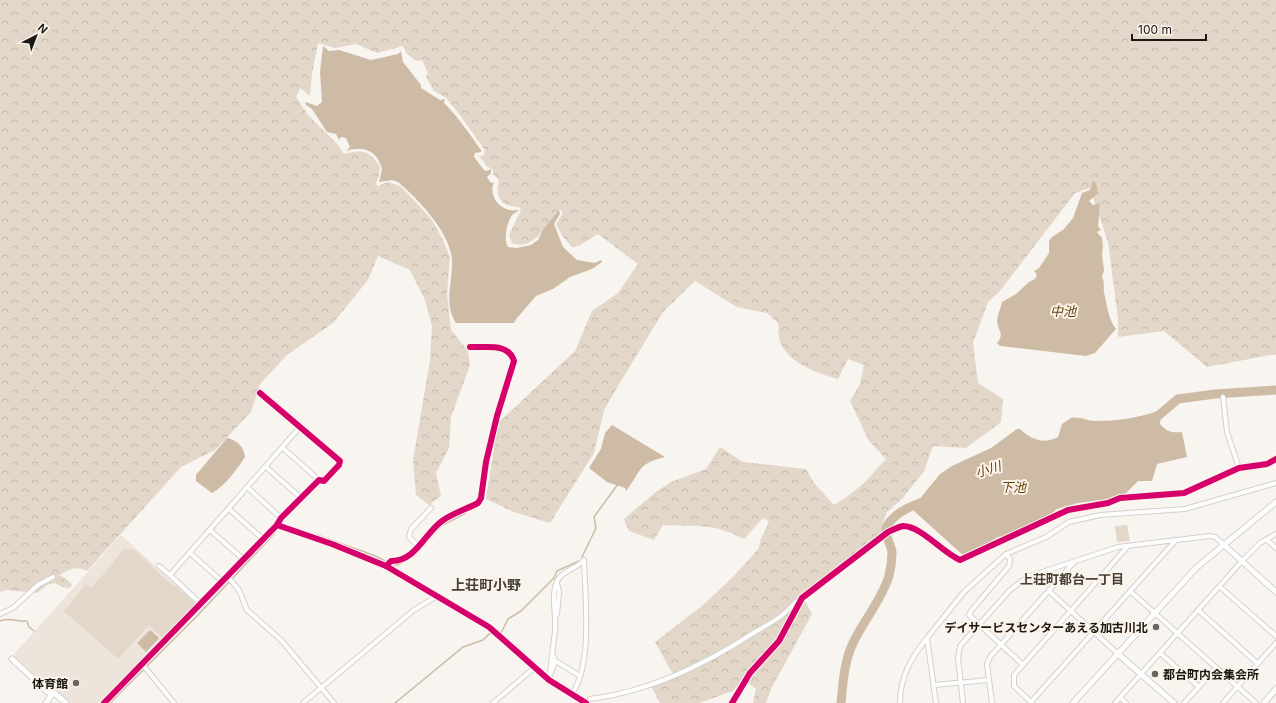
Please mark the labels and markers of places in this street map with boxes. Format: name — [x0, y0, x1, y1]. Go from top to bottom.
place label: デイサービスセンターあえる加古川北 — [944, 620, 1148, 635]
marker: デイサービスセンターあえる加古川北 — [1151, 622, 1161, 632]
place label: 都台町内会集会所 — [1163, 667, 1259, 682]
marker: 都台町内会集会所 — [1150, 669, 1160, 679]
place label: 体育館 — [32, 676, 68, 691]
marker: 体育館 — [71, 678, 81, 688]

